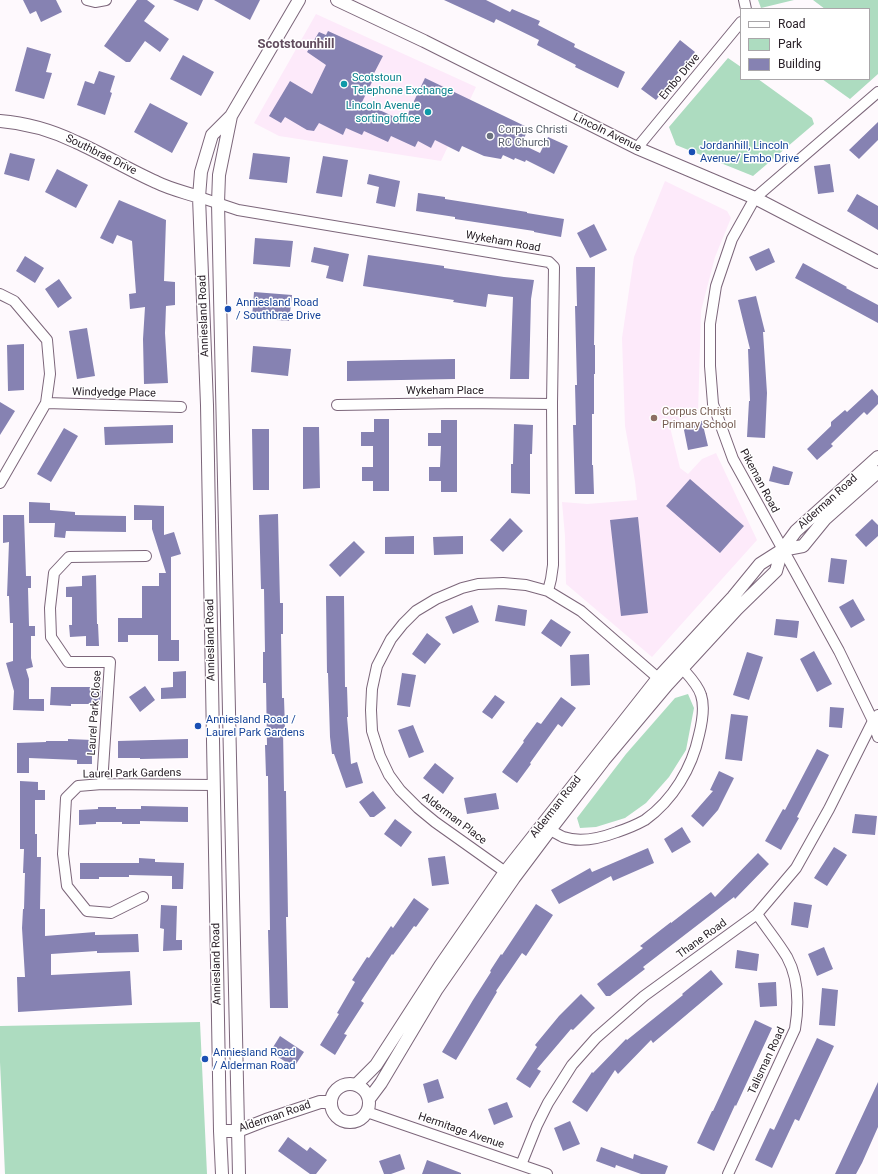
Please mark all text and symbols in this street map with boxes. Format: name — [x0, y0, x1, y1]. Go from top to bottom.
legend — [740, 8, 870, 80]
text: Road — [778, 17, 806, 31]
district label: Scotstounhill — [258, 37, 334, 53]
text: Park — [778, 37, 802, 51]
street label: Embo Drive — [657, 51, 703, 103]
text: Building — [778, 57, 821, 71]
place label: Scotstoun Telephone Exchange — [352, 71, 453, 97]
marker: Scotstoun Telephone Exchange — [339, 79, 349, 89]
place label: Lincoln Avenue sorting office — [346, 99, 420, 125]
marker: Lincoln Avenue sorting office — [423, 107, 433, 117]
street label: Lincoln Avenue — [571, 111, 643, 155]
place label: Corpus Christi RC Church — [498, 123, 567, 149]
marker: Corpus Christi RC Church — [485, 131, 495, 141]
street label: Southbrae Drive — [63, 132, 139, 178]
place label: Jordanhill, Lincoln Avenue/ Embo Drive — [700, 139, 799, 165]
marker: Jordanhill, Lincoln Avenue/ Embo Drive — [687, 147, 697, 157]
street label: Wykeham Road — [464, 229, 542, 255]
street label: Anniesland Road — [196, 275, 212, 357]
place label: Anniesland Road / Southbrae Drive — [236, 296, 321, 322]
marker: Anniesland Road / Southbrae Drive — [223, 304, 233, 314]
street label: Wykeham Place — [406, 384, 484, 398]
street label: Windyedge Place — [72, 386, 156, 400]
place label: Corpus Christi Primary School — [662, 405, 736, 431]
marker: Corpus Christi Primary School — [649, 413, 659, 423]
street label: Pikeman Road — [737, 447, 781, 515]
street label: Alderman Road — [796, 472, 860, 532]
street label: Anniesland Road — [204, 599, 218, 681]
street label: Laurel Park Close — [85, 670, 105, 756]
place label: Anniesland Road / Laurel Park Gardens — [206, 713, 305, 739]
marker: Anniesland Road / Laurel Park Gardens — [193, 721, 203, 731]
street label: Laurel Park Gardens — [83, 767, 181, 781]
street label: Alderman Road — [528, 773, 584, 841]
street label: Alderman Place — [419, 790, 489, 848]
street label: Thane Road — [674, 916, 730, 962]
street label: Anniesland Road — [210, 923, 224, 1005]
street label: Talisman Road — [746, 1025, 788, 1097]
place label: Anniesland Road / Alderman Road — [213, 1046, 296, 1072]
marker: Anniesland Road / Alderman Road — [200, 1054, 210, 1064]
street label: Alderman Road — [237, 1099, 313, 1135]
street label: Hermitage Avenue — [416, 1110, 506, 1152]

